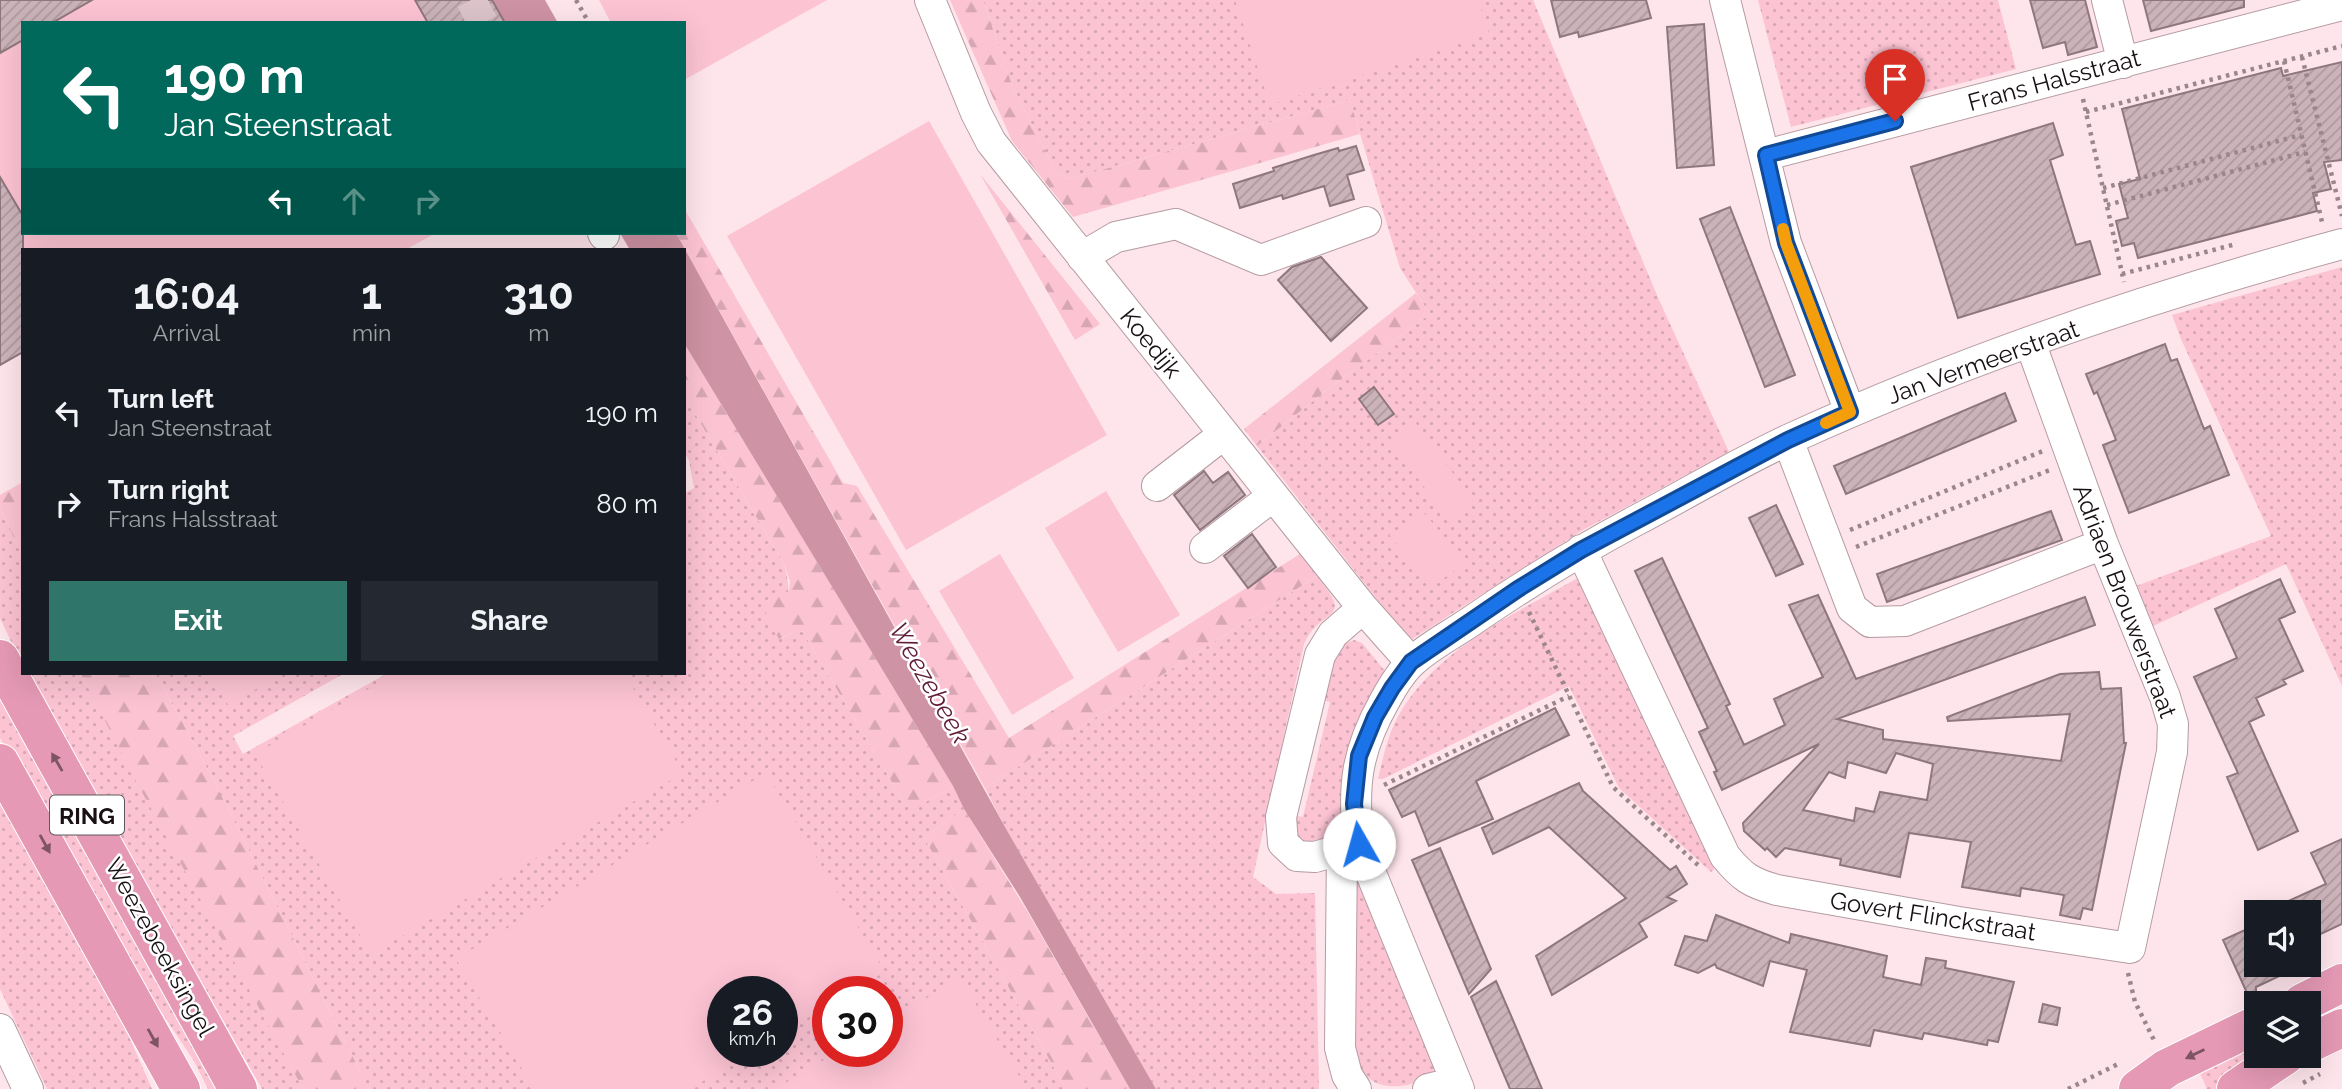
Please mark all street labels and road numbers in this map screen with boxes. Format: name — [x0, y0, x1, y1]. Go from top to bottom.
street label: Frans Halsstraat — [1965, 43, 2143, 117]
street label: Koedijk — [1114, 302, 1188, 384]
street label: Jan Vermeerstraat — [1883, 314, 2083, 410]
street label: Adriaen Brouwerstraat — [2067, 480, 2183, 722]
road number: RING — [50, 796, 124, 834]
street label: Weezebeeksingel — [99, 853, 221, 1042]
street label: Govert Flinckstraat — [1828, 885, 2038, 947]

